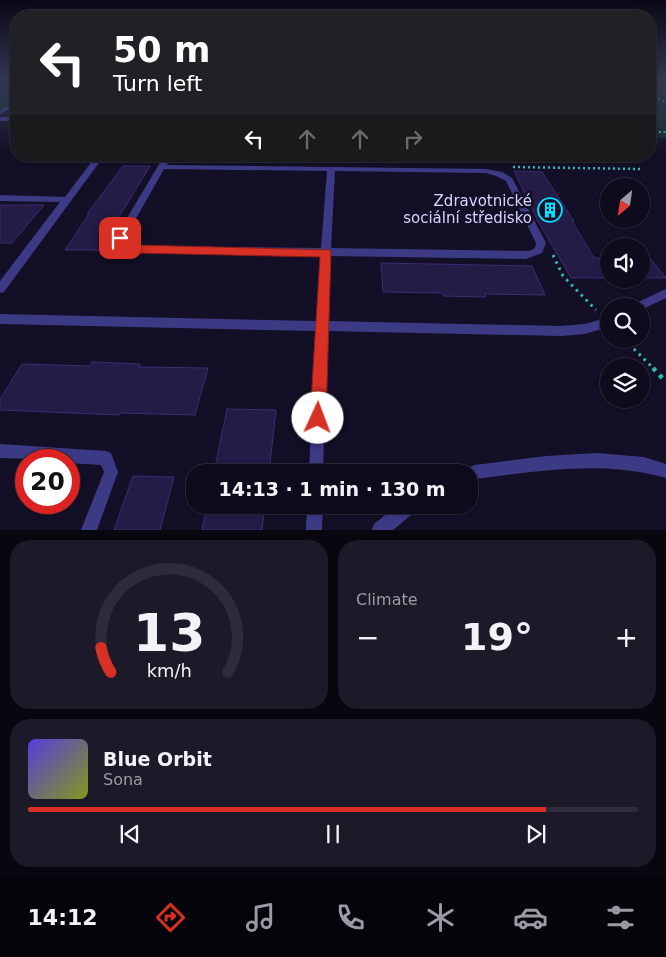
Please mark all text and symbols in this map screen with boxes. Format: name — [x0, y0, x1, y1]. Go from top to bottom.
icon: left — [30, 30, 95, 95]
text: 50 m — [113, 30, 210, 70]
text: Turn left — [113, 71, 202, 96]
icon: left — [240, 125, 268, 153]
icon: ahead — [293, 125, 321, 153]
icon: ahead — [346, 125, 374, 153]
icon: right — [399, 125, 427, 153]
north arrow — [600, 178, 650, 228]
map controls — [600, 178, 650, 408]
place label: Zdravotnické sociální středisko — [403, 192, 532, 227]
building icon: Zdravotnické sociální středisko — [537, 197, 563, 223]
pin — [99, 217, 141, 259]
icon: arrive — [106, 224, 134, 252]
button: sound — [600, 238, 650, 288]
button: search — [600, 298, 650, 348]
button: layers — [600, 358, 650, 408]
position arrow — [291, 391, 343, 443]
speed limit sign: 20 — [15, 449, 80, 514]
text: 14:13 · 1 min · 130 m — [218, 478, 446, 500]
text: Climate — [356, 590, 418, 609]
text: 13 — [133, 603, 205, 663]
text: 19° — [461, 615, 533, 659]
text: − — [356, 621, 379, 654]
text: + — [615, 621, 638, 654]
text: km/h — [146, 660, 192, 681]
text: Blue Orbit — [103, 748, 212, 770]
text: Sona — [103, 770, 143, 789]
icon: previous — [116, 820, 144, 848]
icon: pause — [319, 820, 347, 848]
icon: next — [522, 820, 550, 848]
icon: directions — [153, 900, 188, 935]
icon: music — [243, 900, 278, 935]
icon: phone — [333, 900, 368, 935]
icon: climate — [423, 900, 458, 935]
icon: car — [513, 900, 548, 935]
icon: filters — [603, 900, 638, 935]
text: 14:12 — [28, 905, 98, 930]

